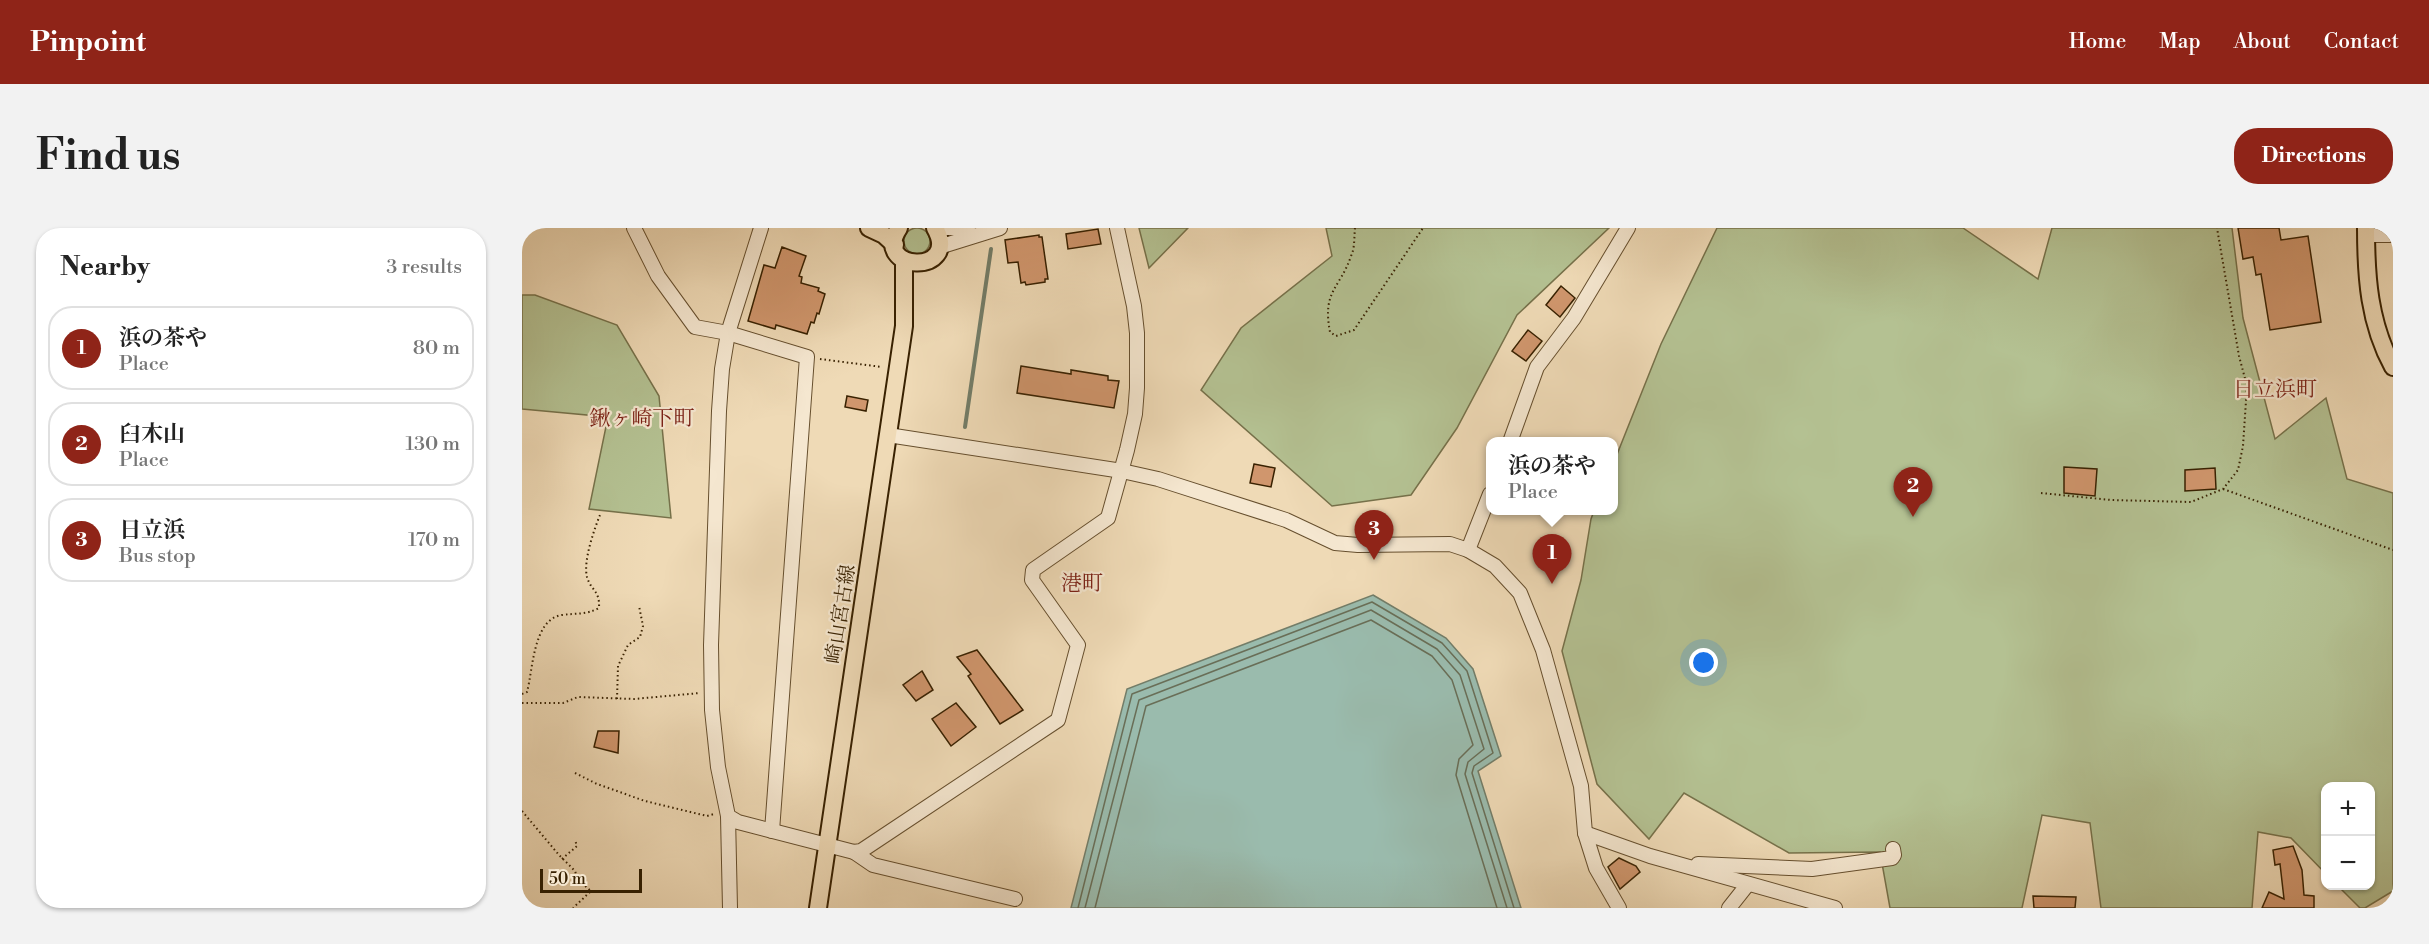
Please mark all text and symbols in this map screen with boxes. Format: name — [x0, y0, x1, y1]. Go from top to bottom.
text: Pinpoint — [30, 25, 146, 60]
text: Home — [2069, 29, 2126, 55]
text: Map — [2159, 29, 2201, 55]
text: About — [2234, 29, 2291, 55]
text: Contact — [2324, 29, 2399, 55]
button: Directions — [2234, 128, 2393, 184]
text: Find us — [36, 130, 180, 183]
text: Nearby — [60, 251, 150, 283]
text: 3 results — [386, 255, 462, 280]
text: 浜の茶や — [119, 325, 207, 352]
text: 1 — [77, 336, 86, 361]
text: 80 m — [413, 336, 460, 361]
text: Place — [119, 352, 169, 377]
district label: 日立浜町 — [2233, 377, 2317, 403]
district label: 鍬ヶ崎下町 — [590, 406, 695, 432]
text: 臼木山 — [119, 421, 185, 448]
text: 2 — [75, 432, 88, 457]
text: 130 m — [405, 432, 460, 457]
popup — [1486, 437, 1618, 515]
text: Place — [119, 448, 169, 473]
text: 浜の茶や — [1508, 453, 1596, 480]
pin: 2 — [1894, 468, 1932, 517]
text: Place — [1508, 480, 1558, 505]
pin: 3 — [1354, 510, 1394, 560]
text: 日立浜 — [119, 517, 185, 544]
text: 3 — [75, 528, 88, 553]
text: 170 m — [408, 528, 460, 553]
pin: 1 — [1532, 534, 1572, 584]
text: Bus stop — [119, 544, 196, 569]
street label: 崎山宮古線 — [821, 563, 862, 666]
district label: 港町 — [1061, 571, 1103, 597]
your location — [1689, 648, 1718, 677]
map controls — [2321, 782, 2375, 890]
button: + — [2321, 782, 2375, 836]
button: − — [2321, 836, 2375, 890]
scale bar — [540, 866, 642, 894]
text: 50 m — [549, 869, 586, 889]

